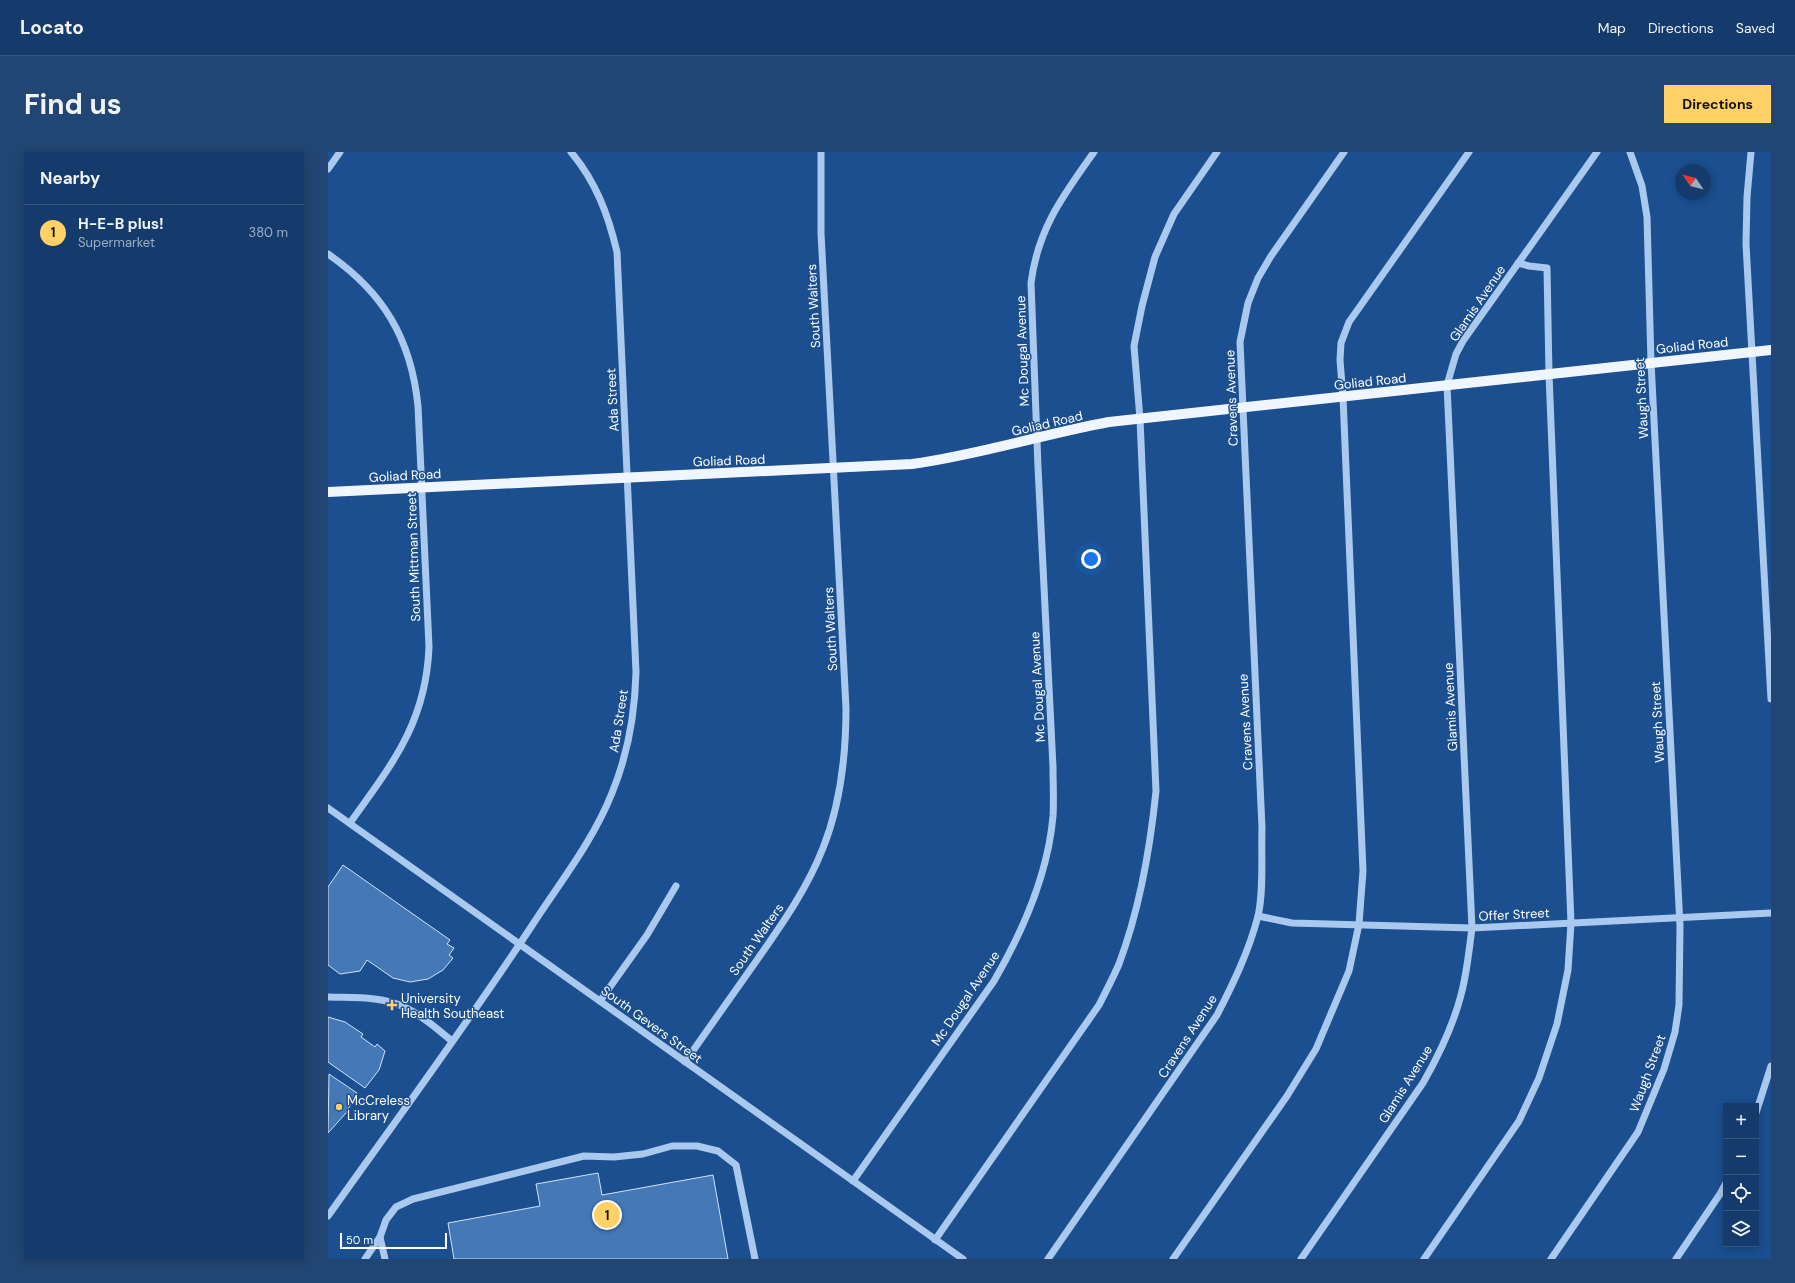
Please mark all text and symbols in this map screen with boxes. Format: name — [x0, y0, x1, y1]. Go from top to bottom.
text: Locato — [20, 15, 84, 40]
text: Map — [1598, 19, 1626, 37]
text: Directions — [1648, 19, 1714, 37]
text: Saved — [1736, 19, 1775, 37]
button: Directions — [1664, 85, 1771, 123]
text: Find us — [24, 86, 122, 123]
north arrow — [1675, 164, 1711, 200]
text: Nearby — [40, 167, 100, 189]
text: H-E-B plus! — [78, 214, 164, 234]
text: 1 — [51, 224, 55, 241]
text: 380 m — [248, 224, 288, 241]
text: Supermarket — [78, 234, 155, 251]
street label: Glamis Avenue — [1446, 262, 1509, 345]
street label: South Walters — [803, 263, 824, 349]
street label: Mc Dougal Avenue — [1012, 295, 1033, 407]
street label: Goliad Road — [1655, 333, 1729, 358]
street label: Cravens Avenue — [1221, 349, 1242, 446]
street label: Waugh Street — [1631, 357, 1652, 439]
street label: Ada Street — [602, 368, 623, 432]
street label: Goliad Road — [1333, 369, 1407, 394]
street label: Goliad Road — [1010, 407, 1084, 440]
street label: Goliad Road — [692, 451, 766, 470]
street label: Goliad Road — [368, 465, 442, 486]
street label: South Mittman Street — [403, 492, 424, 622]
your location — [1081, 549, 1101, 569]
street label: South Walters — [820, 586, 841, 672]
street label: Mc Dougal Avenue — [1026, 631, 1049, 743]
street label: Glamis Avenue — [1440, 662, 1461, 752]
street label: Cravens Avenue — [1234, 673, 1257, 771]
street label: Waugh Street — [1647, 681, 1668, 763]
street label: Ada Street — [605, 688, 632, 754]
street label: South Walters — [725, 900, 788, 979]
street label: Offer Street — [1478, 904, 1550, 925]
street label: Mc Dougal Avenue — [927, 948, 1003, 1049]
street label: South Gevers Street — [598, 982, 706, 1067]
place label: University Health Southeast — [401, 990, 504, 1022]
street label: Cravens Avenue — [1154, 991, 1221, 1081]
marker: University Health Southeast — [386, 999, 398, 1011]
street label: Waugh Street — [1626, 1032, 1669, 1114]
street label: Glamis Avenue — [1375, 1042, 1436, 1126]
place label: McCreless Library — [347, 1092, 410, 1124]
marker: McCreless Library — [334, 1102, 344, 1112]
map controls — [1723, 1103, 1759, 1247]
button: + — [1723, 1103, 1759, 1139]
button: − — [1723, 1139, 1759, 1175]
button: locate — [1723, 1175, 1759, 1211]
pin: 1 — [594, 1200, 620, 1230]
button: layers — [1723, 1211, 1759, 1247]
scale bar — [340, 1231, 447, 1250]
text: 50 m — [346, 1233, 373, 1247]

